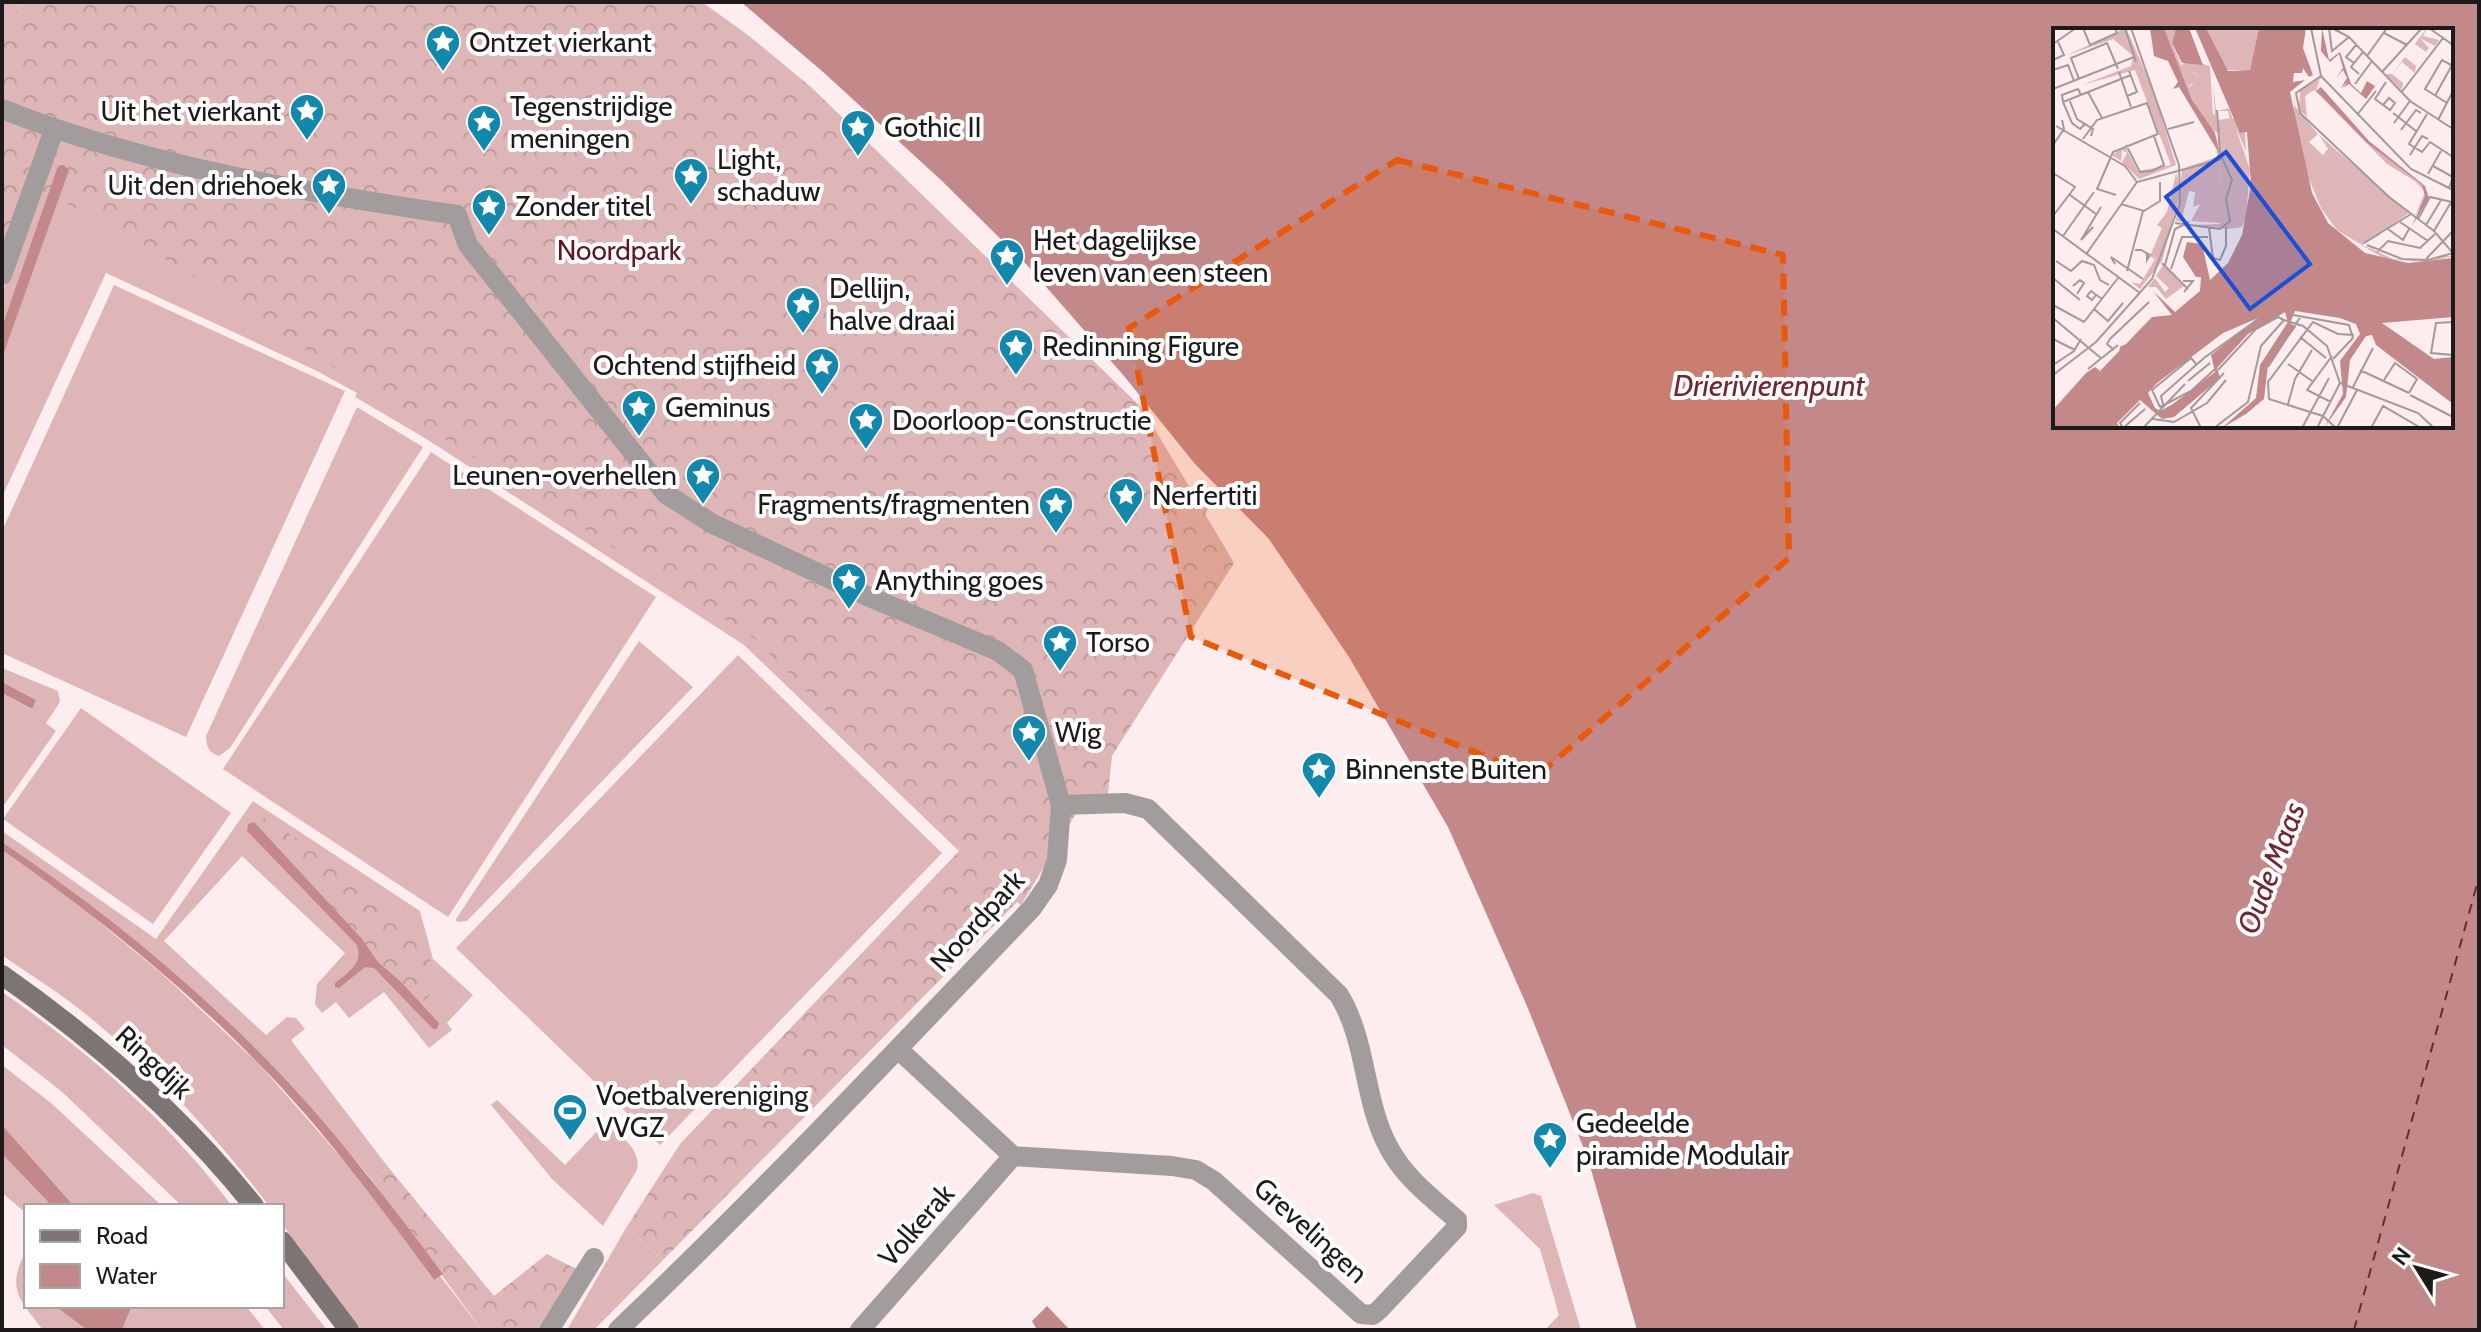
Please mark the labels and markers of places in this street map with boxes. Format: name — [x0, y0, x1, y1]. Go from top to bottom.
place icon: Ontzet vierkant — [424, 23, 462, 73]
place label: Ontzet vierkant — [469, 25, 652, 59]
place label: Tegenstrijdige meningen — [510, 89, 672, 155]
place icon: Uit het vierkant — [288, 92, 326, 142]
place label: Uit het vierkant — [101, 94, 281, 128]
place icon: Tegenstrijdige meningen — [465, 103, 503, 153]
place icon: Gothic II — [839, 108, 877, 158]
place label: Gothic II — [884, 110, 982, 144]
place label: Light, schaduw — [717, 142, 820, 208]
place icon: Light, schaduw — [672, 156, 710, 206]
place icon: Uit den driehoek — [310, 166, 348, 216]
place label: Uit den driehoek — [107, 168, 303, 202]
place icon: Zonder titel — [470, 187, 508, 237]
place label: Zonder titel — [515, 189, 652, 223]
place label: Het dagelijkse leven van een steen — [1033, 223, 1268, 289]
place icon: Het dagelijkse leven van een steen — [988, 237, 1026, 287]
place label: Dellijn, halve draai — [829, 271, 955, 337]
place icon: Dellijn, halve draai — [784, 285, 822, 335]
place icon: Redinning Figure — [997, 327, 1035, 377]
place label: Redinning Figure — [1042, 329, 1239, 363]
place icon: Ochtend stijfheid — [803, 346, 841, 396]
place label: Ochtend stijfheid — [593, 348, 796, 382]
place icon: Geminus — [620, 388, 658, 438]
place label: Geminus — [665, 390, 770, 424]
place icon: Doorloop-Constructie — [847, 401, 885, 451]
place label: Doorloop-Constructie — [892, 403, 1151, 437]
place icon: Leunen-overhellen — [684, 456, 722, 506]
place label: Leunen-overhellen — [452, 458, 677, 492]
place icon: Nerfertiti — [1107, 476, 1145, 526]
place label: Nerfertiti — [1152, 478, 1257, 512]
place icon: Fragments/fragmenten — [1037, 485, 1075, 535]
place label: Fragments/fragmenten — [757, 487, 1030, 521]
place icon: Anything goes — [830, 561, 868, 611]
place label: Anything goes — [875, 563, 1043, 597]
place icon: Torso — [1041, 623, 1079, 673]
place label: Torso — [1086, 625, 1150, 659]
place icon: Wig — [1010, 713, 1048, 763]
place label: Wig — [1055, 715, 1102, 749]
place icon: Binnenste Buiten — [1300, 750, 1338, 800]
place label: Binnenste Buiten — [1345, 752, 1547, 786]
place label: Voetbalvereniging VVGZ — [596, 1078, 809, 1144]
sports icon: Voetbalvereniging VVGZ — [551, 1092, 589, 1142]
place label: Gedeelde piramide Modulair — [1576, 1106, 1789, 1172]
place icon: Gedeelde piramide Modulair — [1531, 1120, 1569, 1170]

